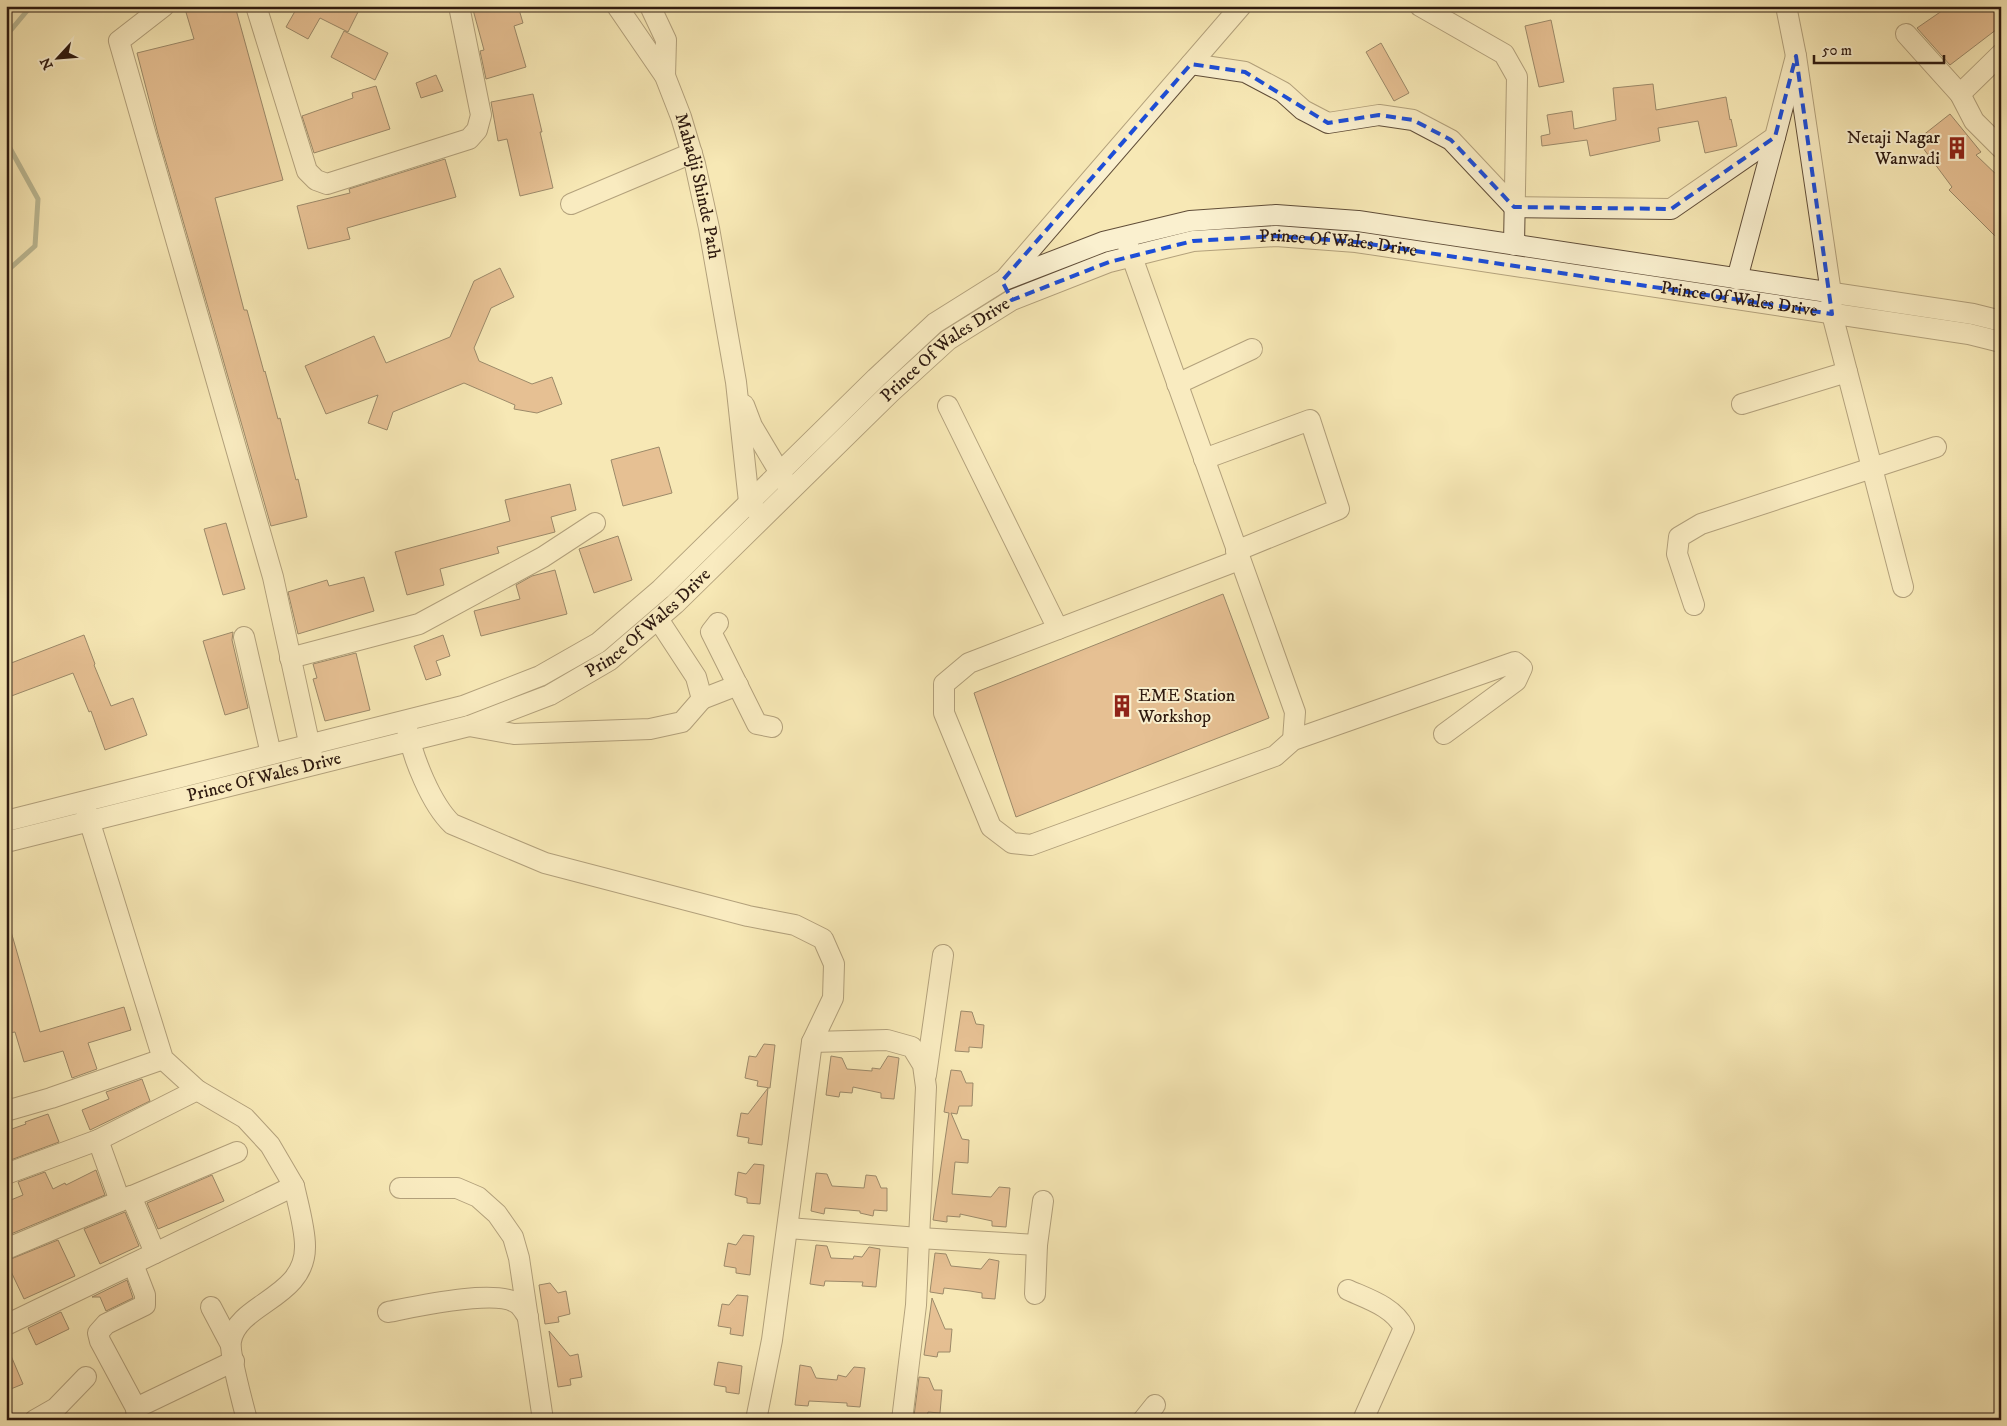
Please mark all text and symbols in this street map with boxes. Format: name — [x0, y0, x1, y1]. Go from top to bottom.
north arrow — [32, 32, 82, 82]
scale bar — [1814, 32, 1944, 64]
text: 50 m — [1822, 41, 1852, 60]
text: N — [36, 54, 58, 72]
street label: Mahadji Shinde Path — [669, 110, 725, 261]
place label: Netaji Nagar Wanwadi — [1847, 127, 1940, 170]
building icon: Netaji Nagar Wanwadi — [1944, 135, 1970, 161]
street label: Prince Of Wales Drive — [1259, 225, 1418, 262]
street label: Prince Of Wales Drive — [1659, 277, 1819, 322]
street label: Prince Of Wales Drive — [876, 293, 1014, 407]
street label: Prince Of Wales Drive — [581, 564, 715, 683]
place label: EME Station Workshop — [1137, 685, 1236, 728]
building icon: EME Station Workshop — [1109, 693, 1135, 719]
street label: Prince Of Wales Drive — [185, 747, 344, 807]

